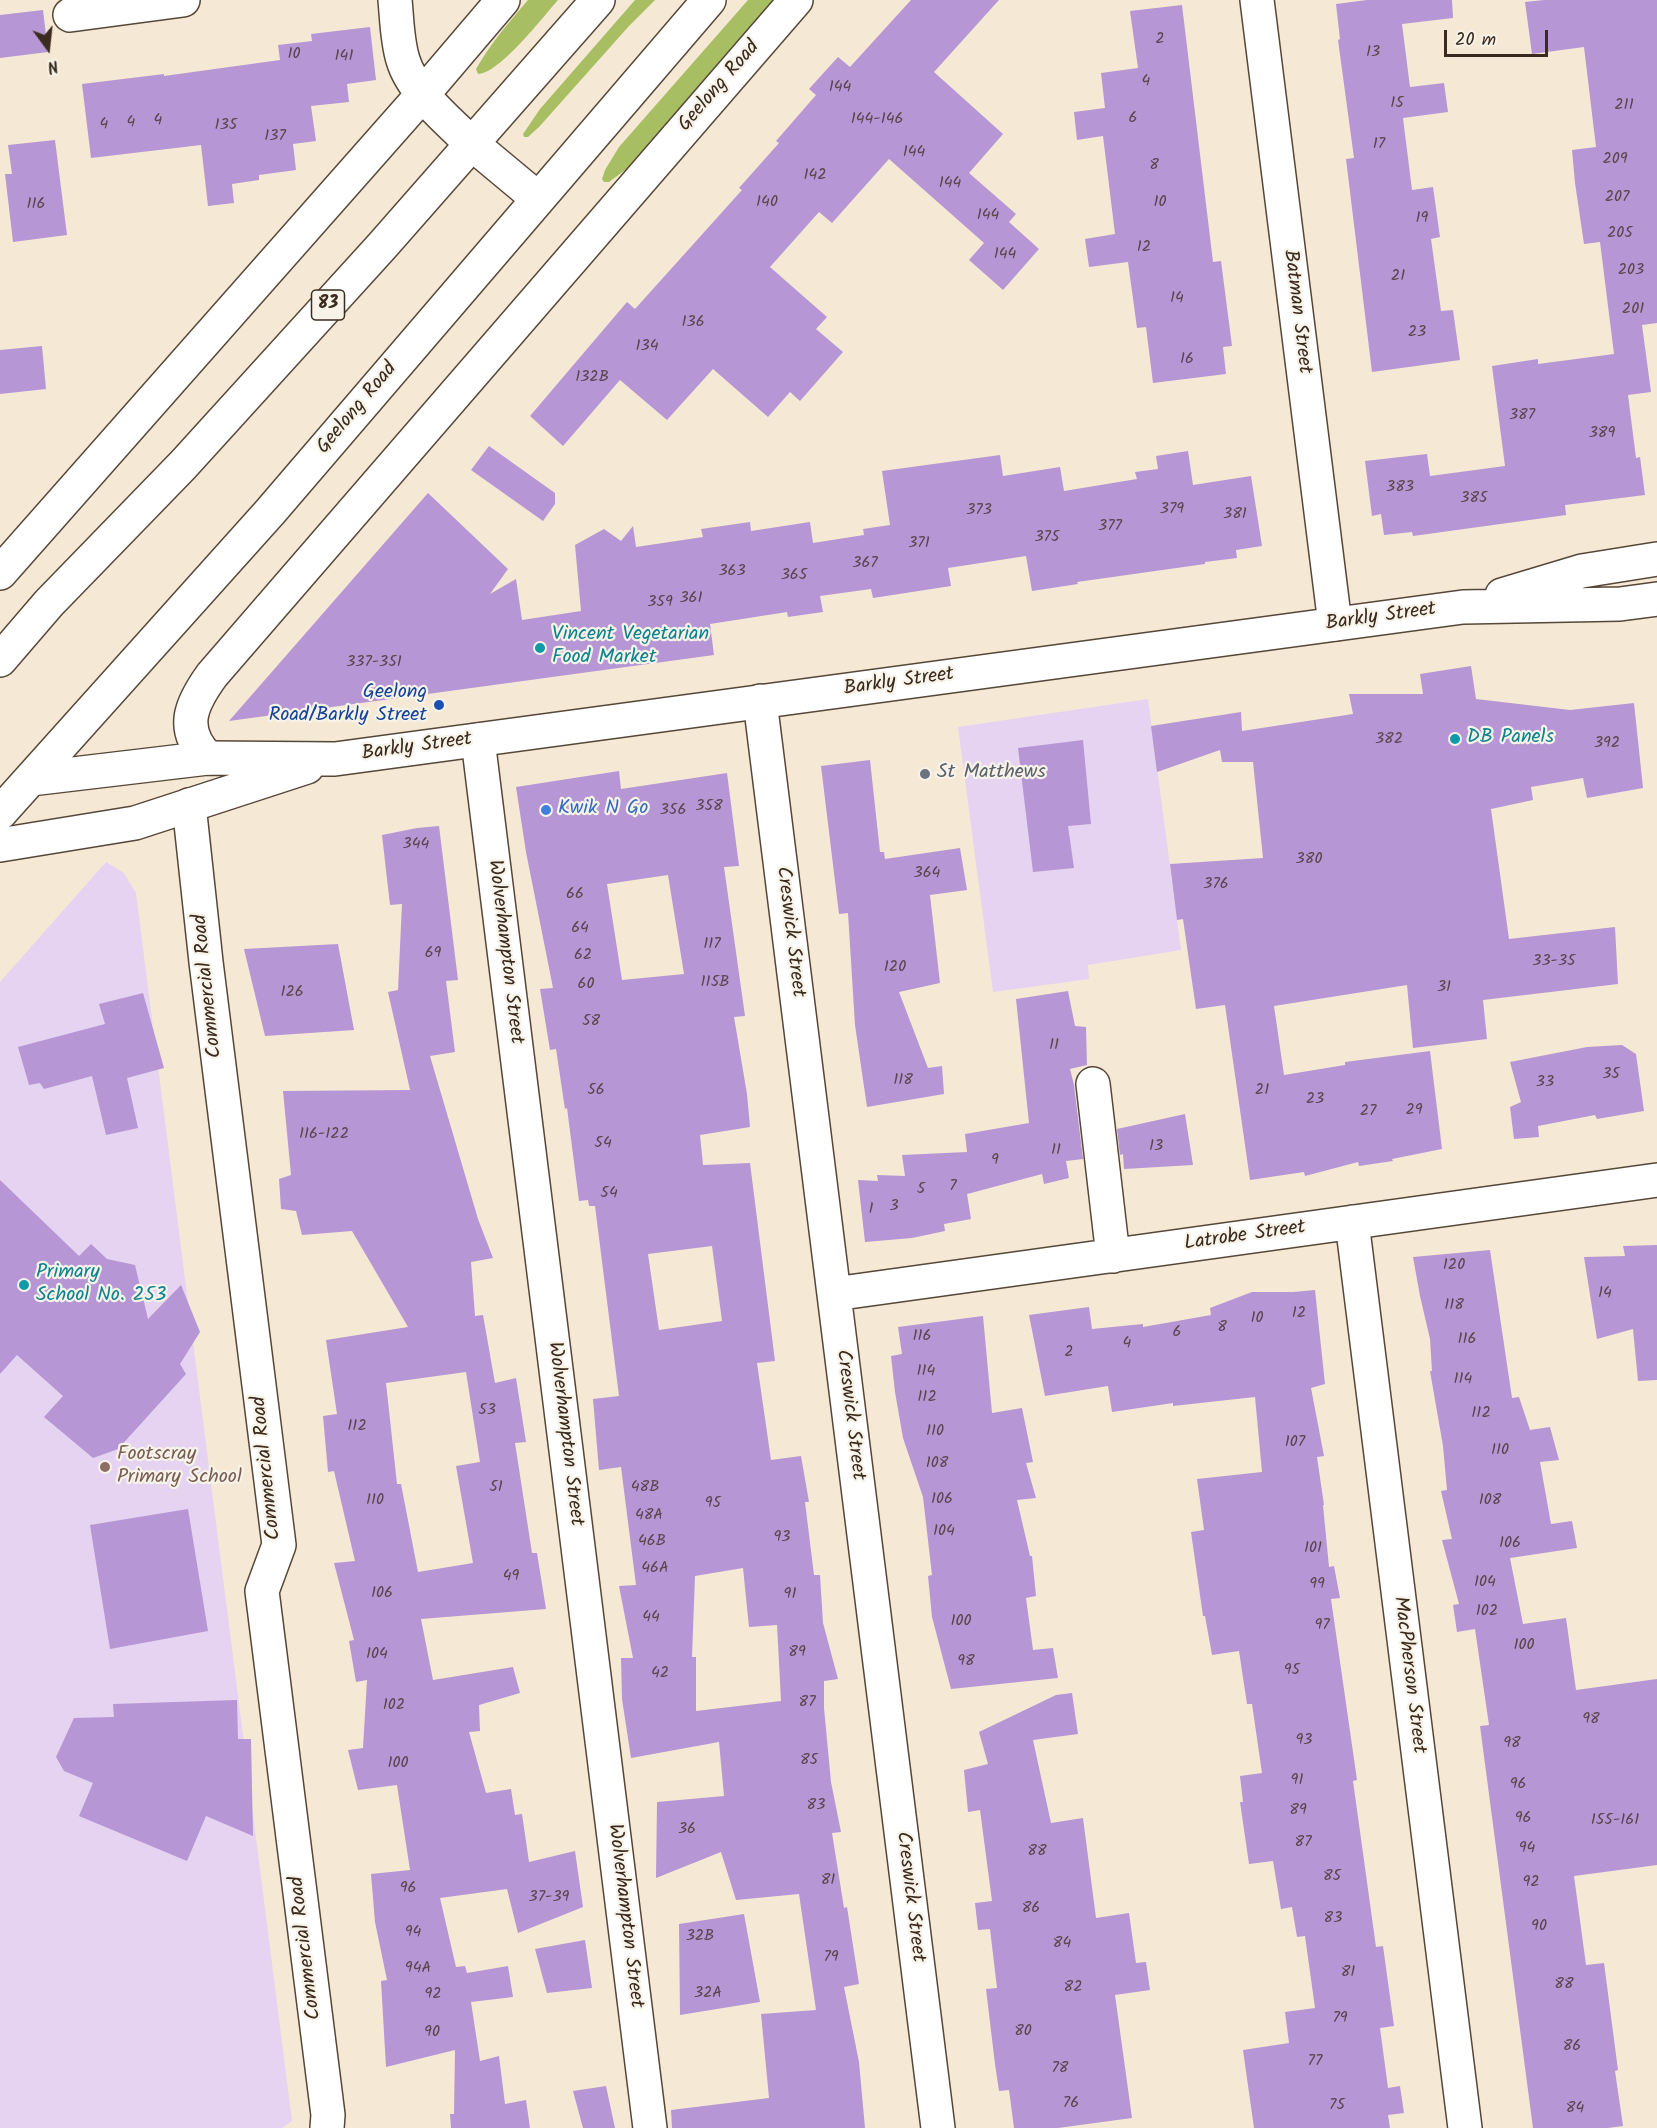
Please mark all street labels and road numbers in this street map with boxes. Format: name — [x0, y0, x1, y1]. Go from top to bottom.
street label: Geelong Road — [674, 37, 766, 137]
street label: Batman Street — [1276, 249, 1316, 375]
road number: 83 — [312, 290, 344, 320]
street label: Geelong Road — [313, 358, 403, 460]
street label: Barkly Street — [1324, 598, 1438, 638]
street label: Barkly Street — [842, 663, 956, 703]
street label: Barkly Street — [360, 728, 474, 768]
street label: Wolverhampton Street — [481, 859, 527, 1045]
street label: Creswick Street — [769, 865, 809, 999]
street label: Commercial Road — [190, 913, 228, 1059]
street label: Latrobe Street — [1183, 1217, 1307, 1257]
street label: Wolverhampton Street — [541, 1341, 587, 1527]
street label: Creswick Street — [829, 1348, 869, 1482]
street label: Commercial Road — [249, 1395, 287, 1541]
street label: MacPherson Street — [1386, 1595, 1430, 1755]
street label: Wolverhampton Street — [601, 1823, 647, 2009]
street label: Creswick Street — [889, 1830, 929, 1964]
street label: Commercial Road — [286, 1875, 328, 2021]

